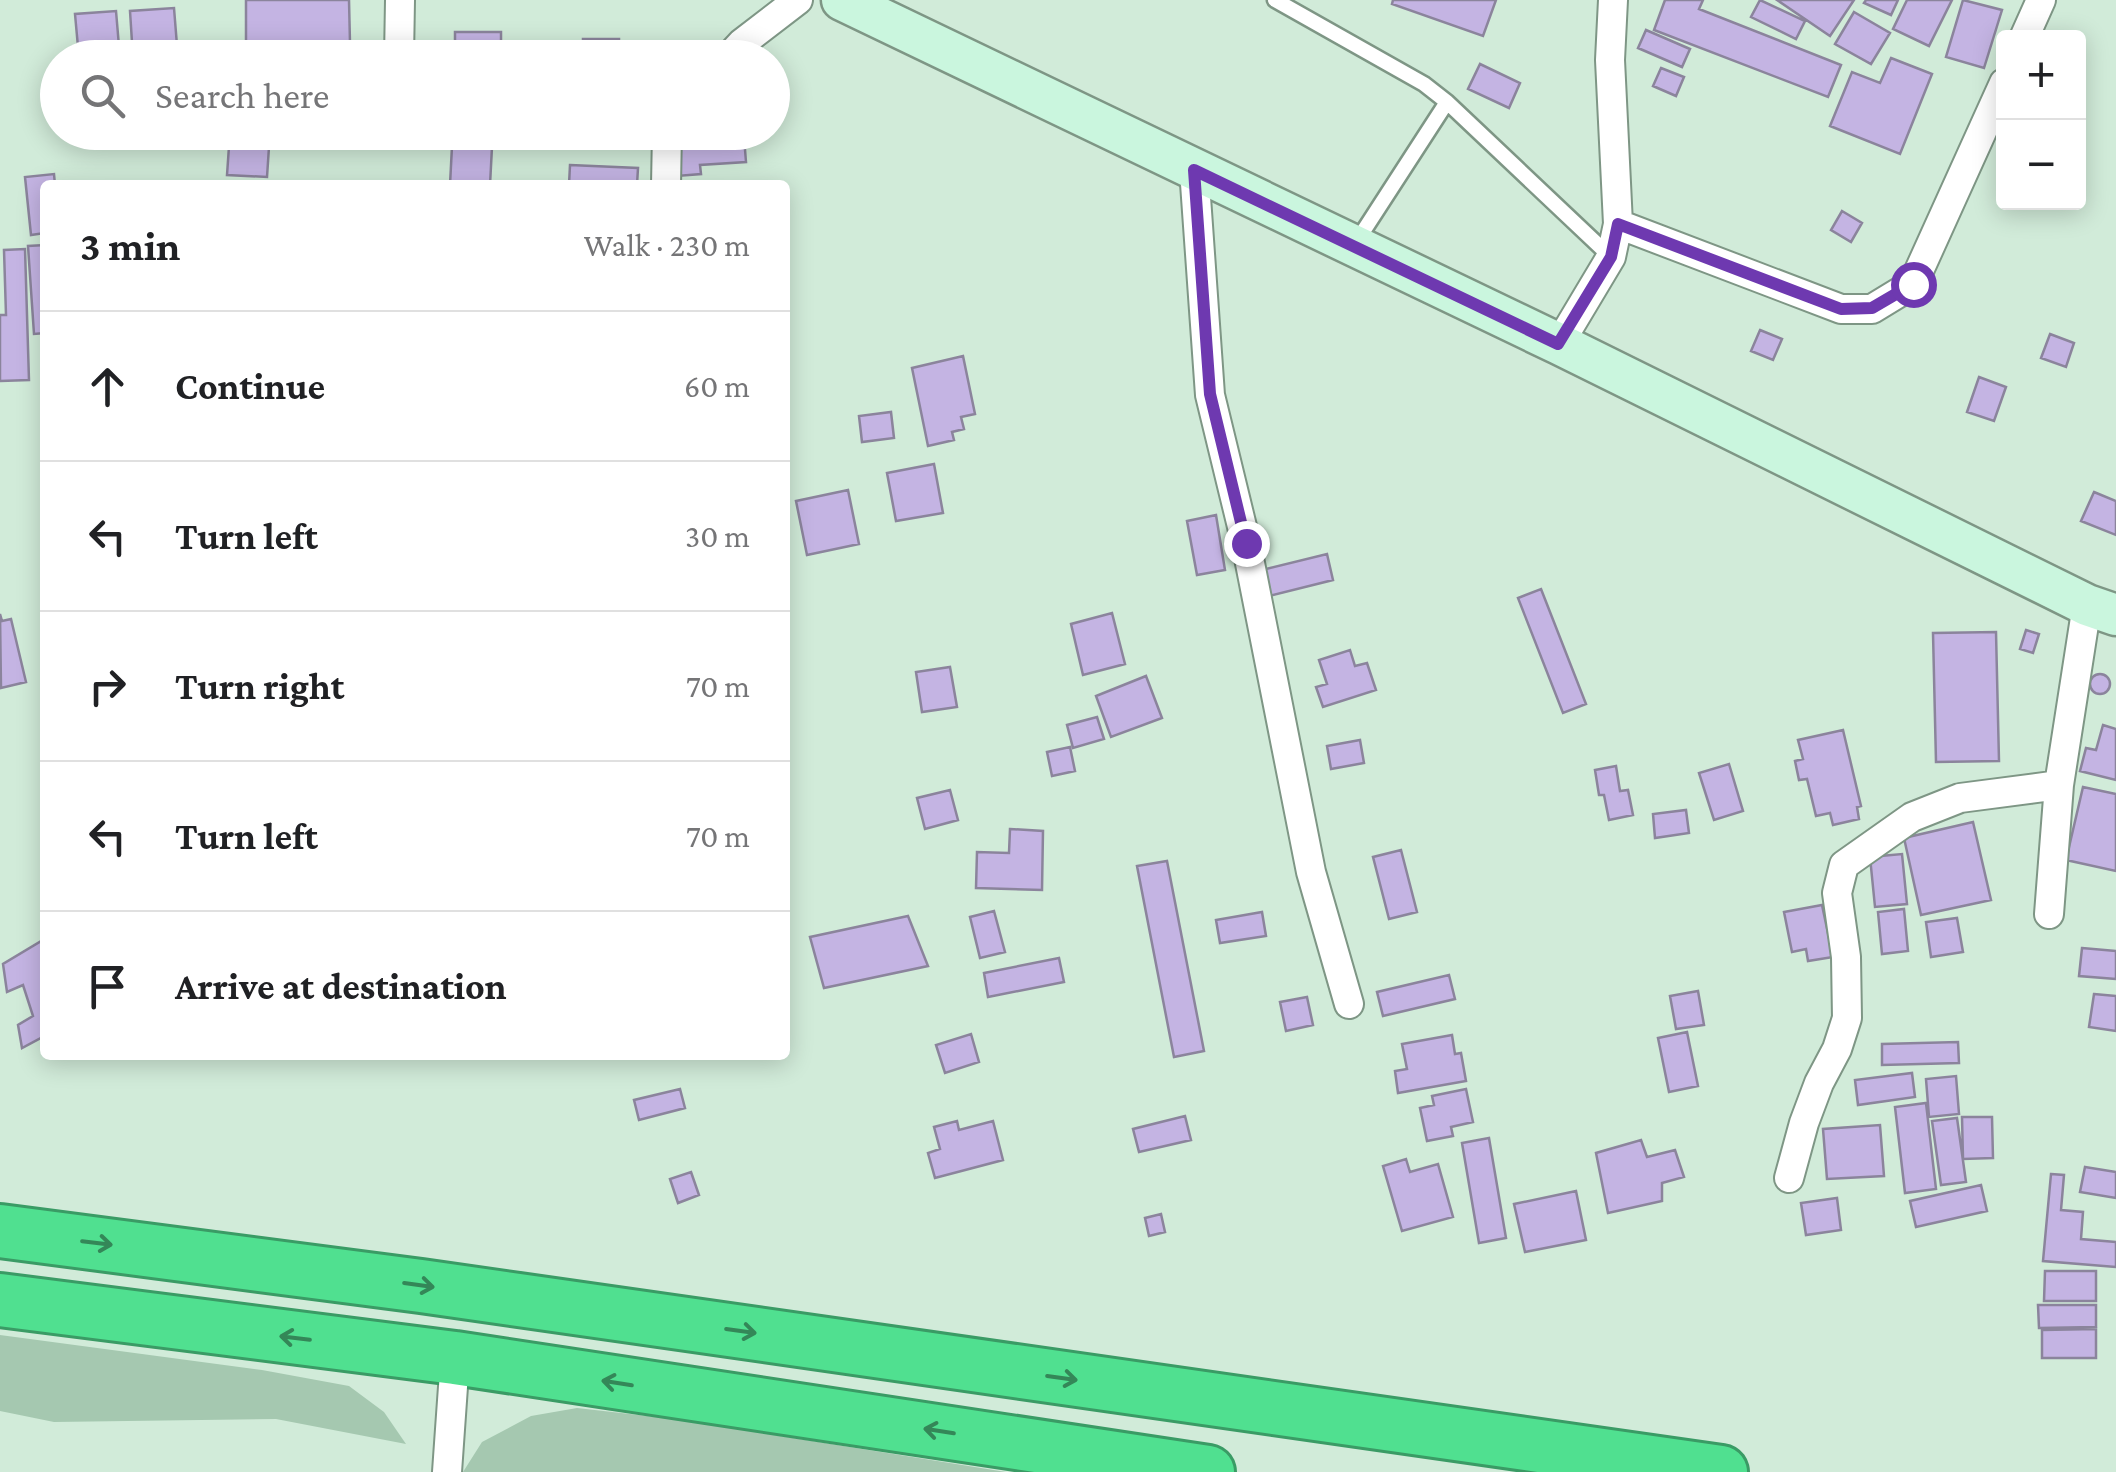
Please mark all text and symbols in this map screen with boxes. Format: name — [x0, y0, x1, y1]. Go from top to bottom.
map controls — [1996, 30, 2086, 210]
button: + — [1996, 30, 2086, 120]
search box — [40, 40, 790, 150]
icon: search — [75, 68, 130, 123]
text: Search here — [155, 74, 329, 116]
button: − — [1996, 120, 2086, 210]
text: 3 min — [80, 222, 180, 269]
text: Walk · 230 m — [584, 227, 750, 263]
route start — [1891, 262, 1937, 308]
icon: ahead — [80, 359, 135, 414]
text: Continue — [175, 365, 325, 407]
text: 60 m — [684, 368, 750, 404]
icon: left — [80, 509, 135, 564]
text: Turn left — [175, 515, 318, 557]
text: 30 m — [685, 518, 750, 554]
route end — [1224, 521, 1270, 567]
icon: right — [80, 659, 135, 714]
text: Turn right — [175, 665, 344, 707]
text: 70 m — [686, 668, 750, 704]
icon: left — [80, 809, 135, 864]
text: Turn left — [175, 815, 318, 857]
text: 70 m — [686, 818, 750, 854]
icon: arrive — [80, 959, 135, 1014]
text: Arrive at destination — [175, 965, 507, 1007]
one-way arrow — [80, 1235, 112, 1253]
one-way arrow — [402, 1277, 435, 1295]
one-way arrow — [724, 1323, 756, 1341]
one-way arrow — [280, 1328, 312, 1347]
one-way arrow — [1046, 1369, 1078, 1387]
one-way arrow — [602, 1373, 634, 1391]
one-way arrow — [923, 1422, 955, 1440]

